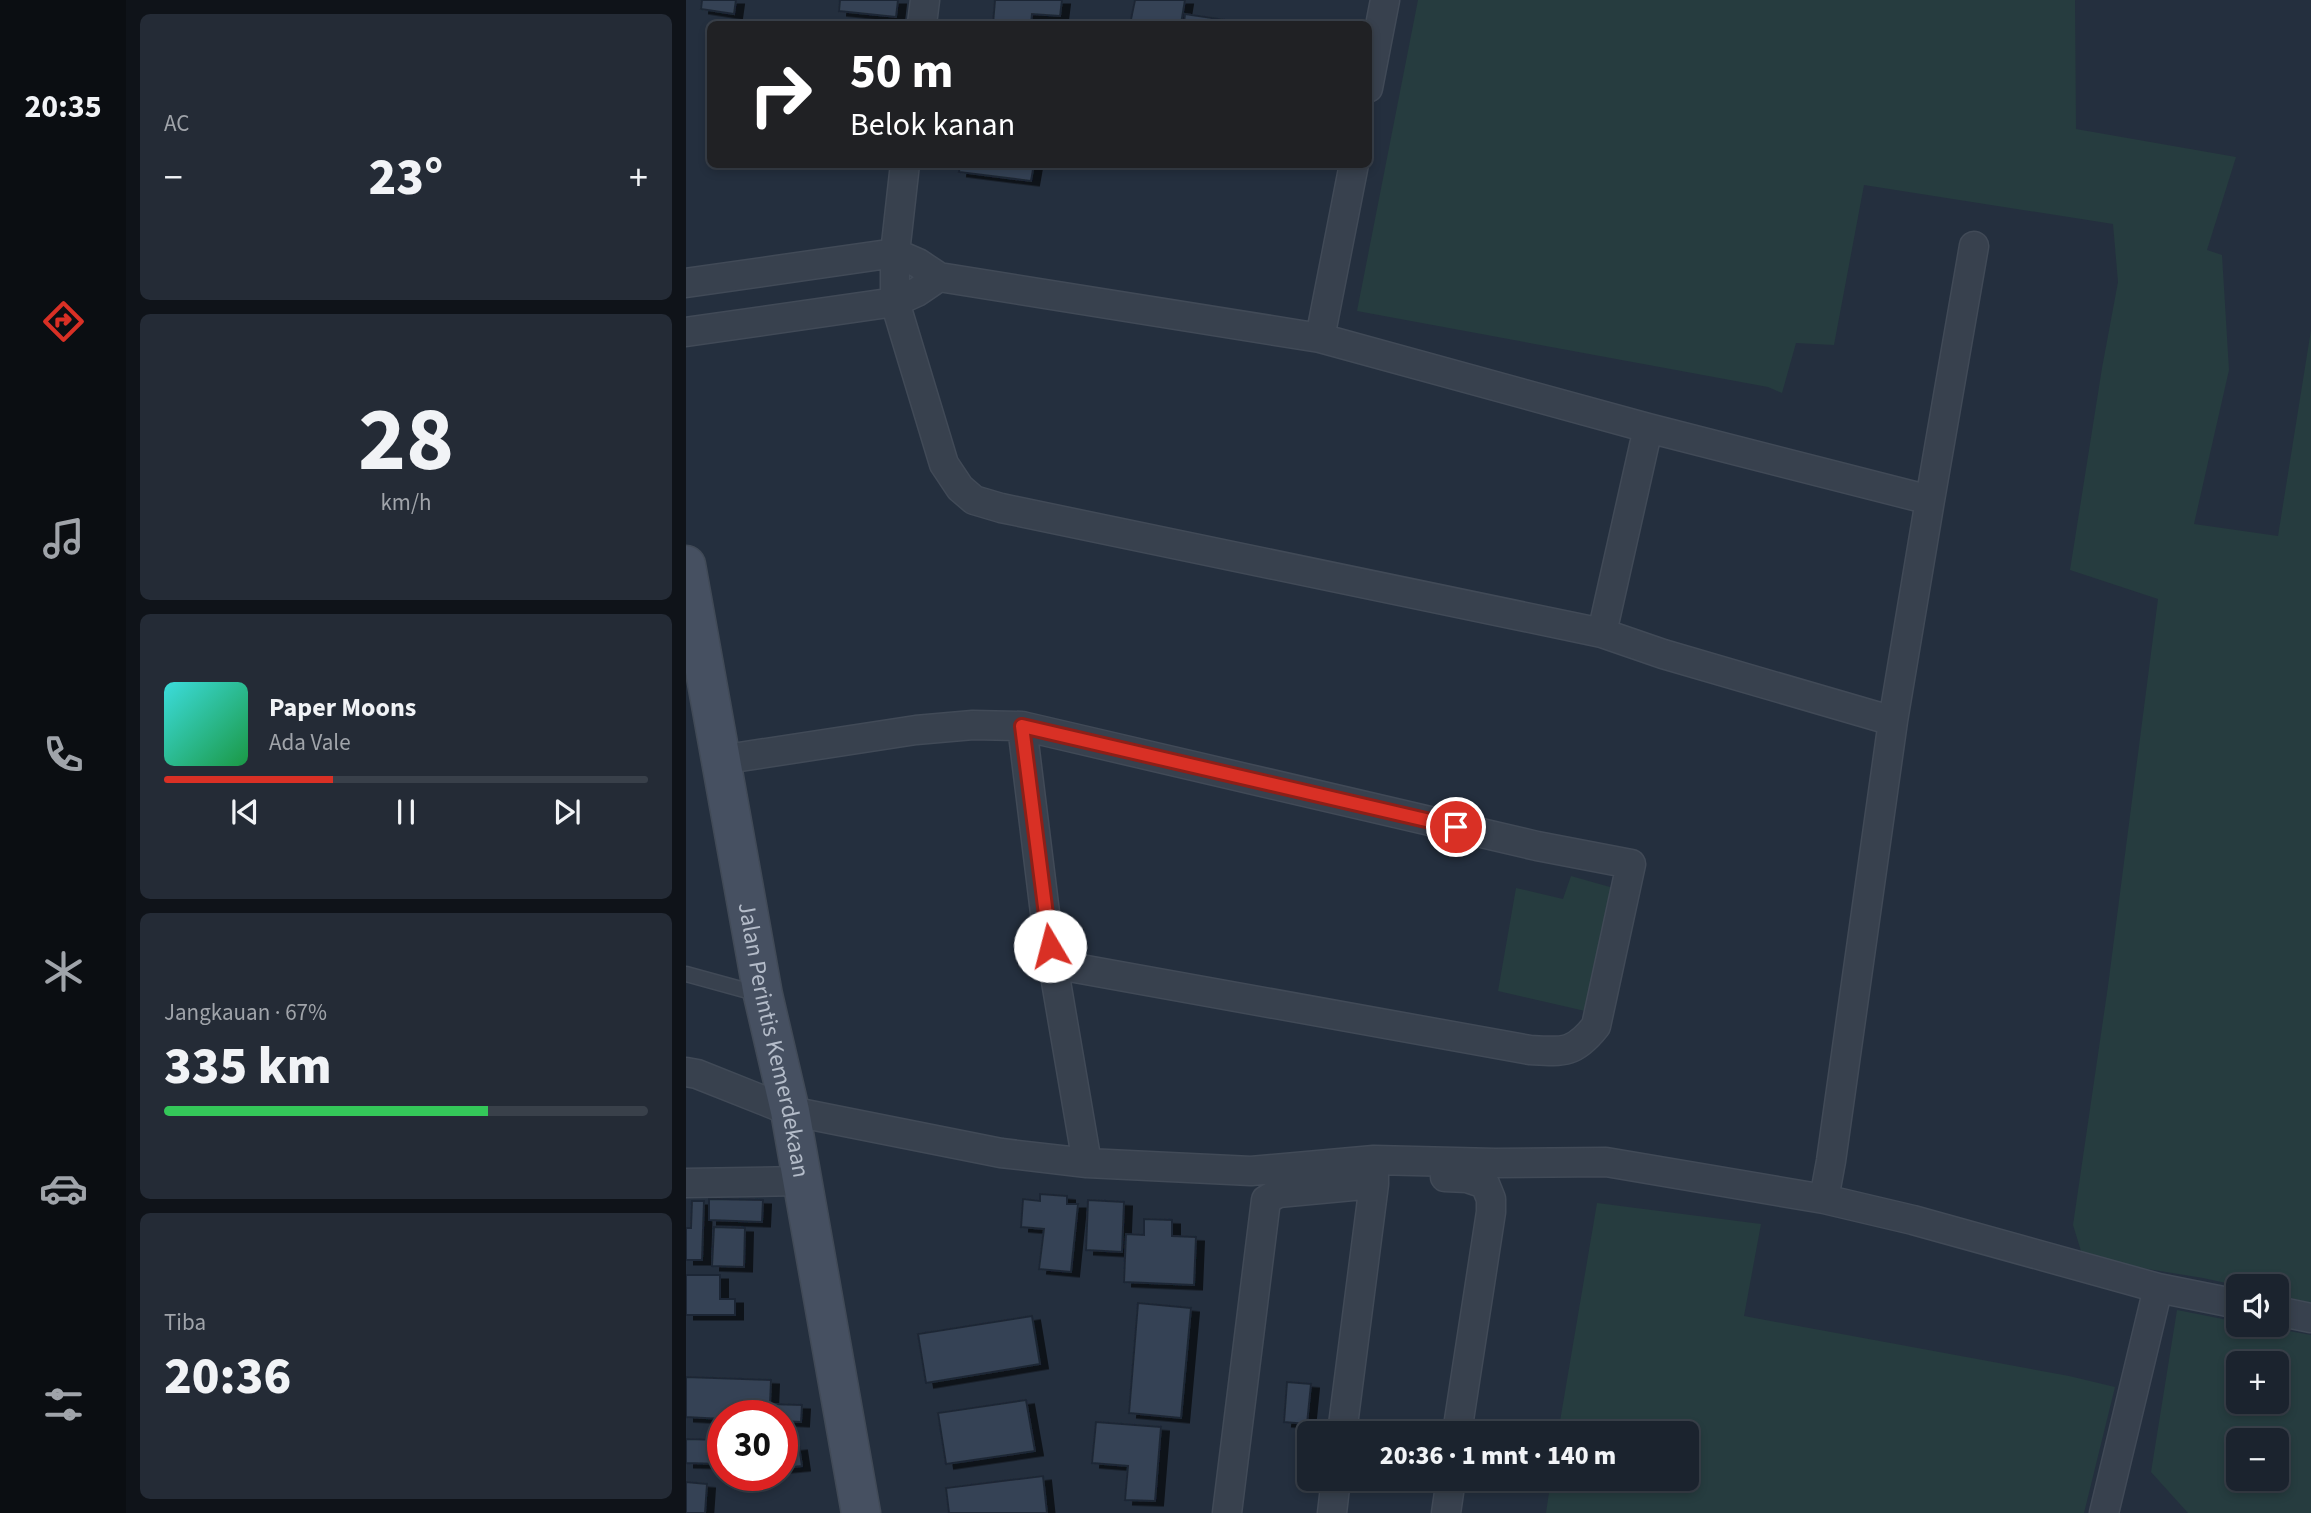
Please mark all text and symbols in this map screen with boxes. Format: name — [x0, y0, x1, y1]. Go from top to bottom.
text: 50 m — [850, 37, 954, 107]
icon: right — [735, 49, 826, 140]
text: 20:35 — [24, 84, 102, 130]
text: Belok kanan — [850, 102, 1015, 148]
text: AC — [164, 107, 189, 140]
text: 23° — [369, 141, 443, 215]
text: − — [164, 151, 183, 205]
text: + — [629, 151, 648, 205]
icon: directions — [39, 297, 88, 346]
text: 28 — [358, 376, 454, 505]
text: km/h — [380, 486, 432, 519]
icon: music — [39, 514, 88, 563]
text: Paper Moons — [269, 689, 416, 726]
text: Ada Vale — [269, 726, 351, 759]
icon: phone — [39, 730, 88, 779]
icon: previous — [226, 793, 264, 831]
icon: pause — [387, 793, 425, 831]
icon: next — [548, 793, 586, 831]
pin — [1426, 797, 1486, 857]
icon: arrive — [1437, 808, 1475, 846]
street label: Jalan Perintis Kemerdekaan — [729, 899, 819, 1180]
position arrow — [1013, 909, 1087, 983]
icon: climate — [39, 947, 88, 996]
text: Jangkauan · 67% — [164, 996, 327, 1029]
text: 335 km — [164, 1030, 332, 1104]
icon: car — [39, 1164, 88, 1213]
map controls — [2226, 1274, 2289, 1491]
button: sound — [2226, 1274, 2289, 1337]
text: Tiba — [164, 1306, 206, 1339]
text: 20:36 — [164, 1340, 291, 1414]
button: + — [2226, 1351, 2289, 1414]
icon: filters — [39, 1380, 88, 1429]
speed limit sign: 30 — [707, 1400, 798, 1491]
button: − — [2226, 1428, 2289, 1491]
text: 20:36 · 1 mnt · 140 m — [1380, 1437, 1616, 1474]

